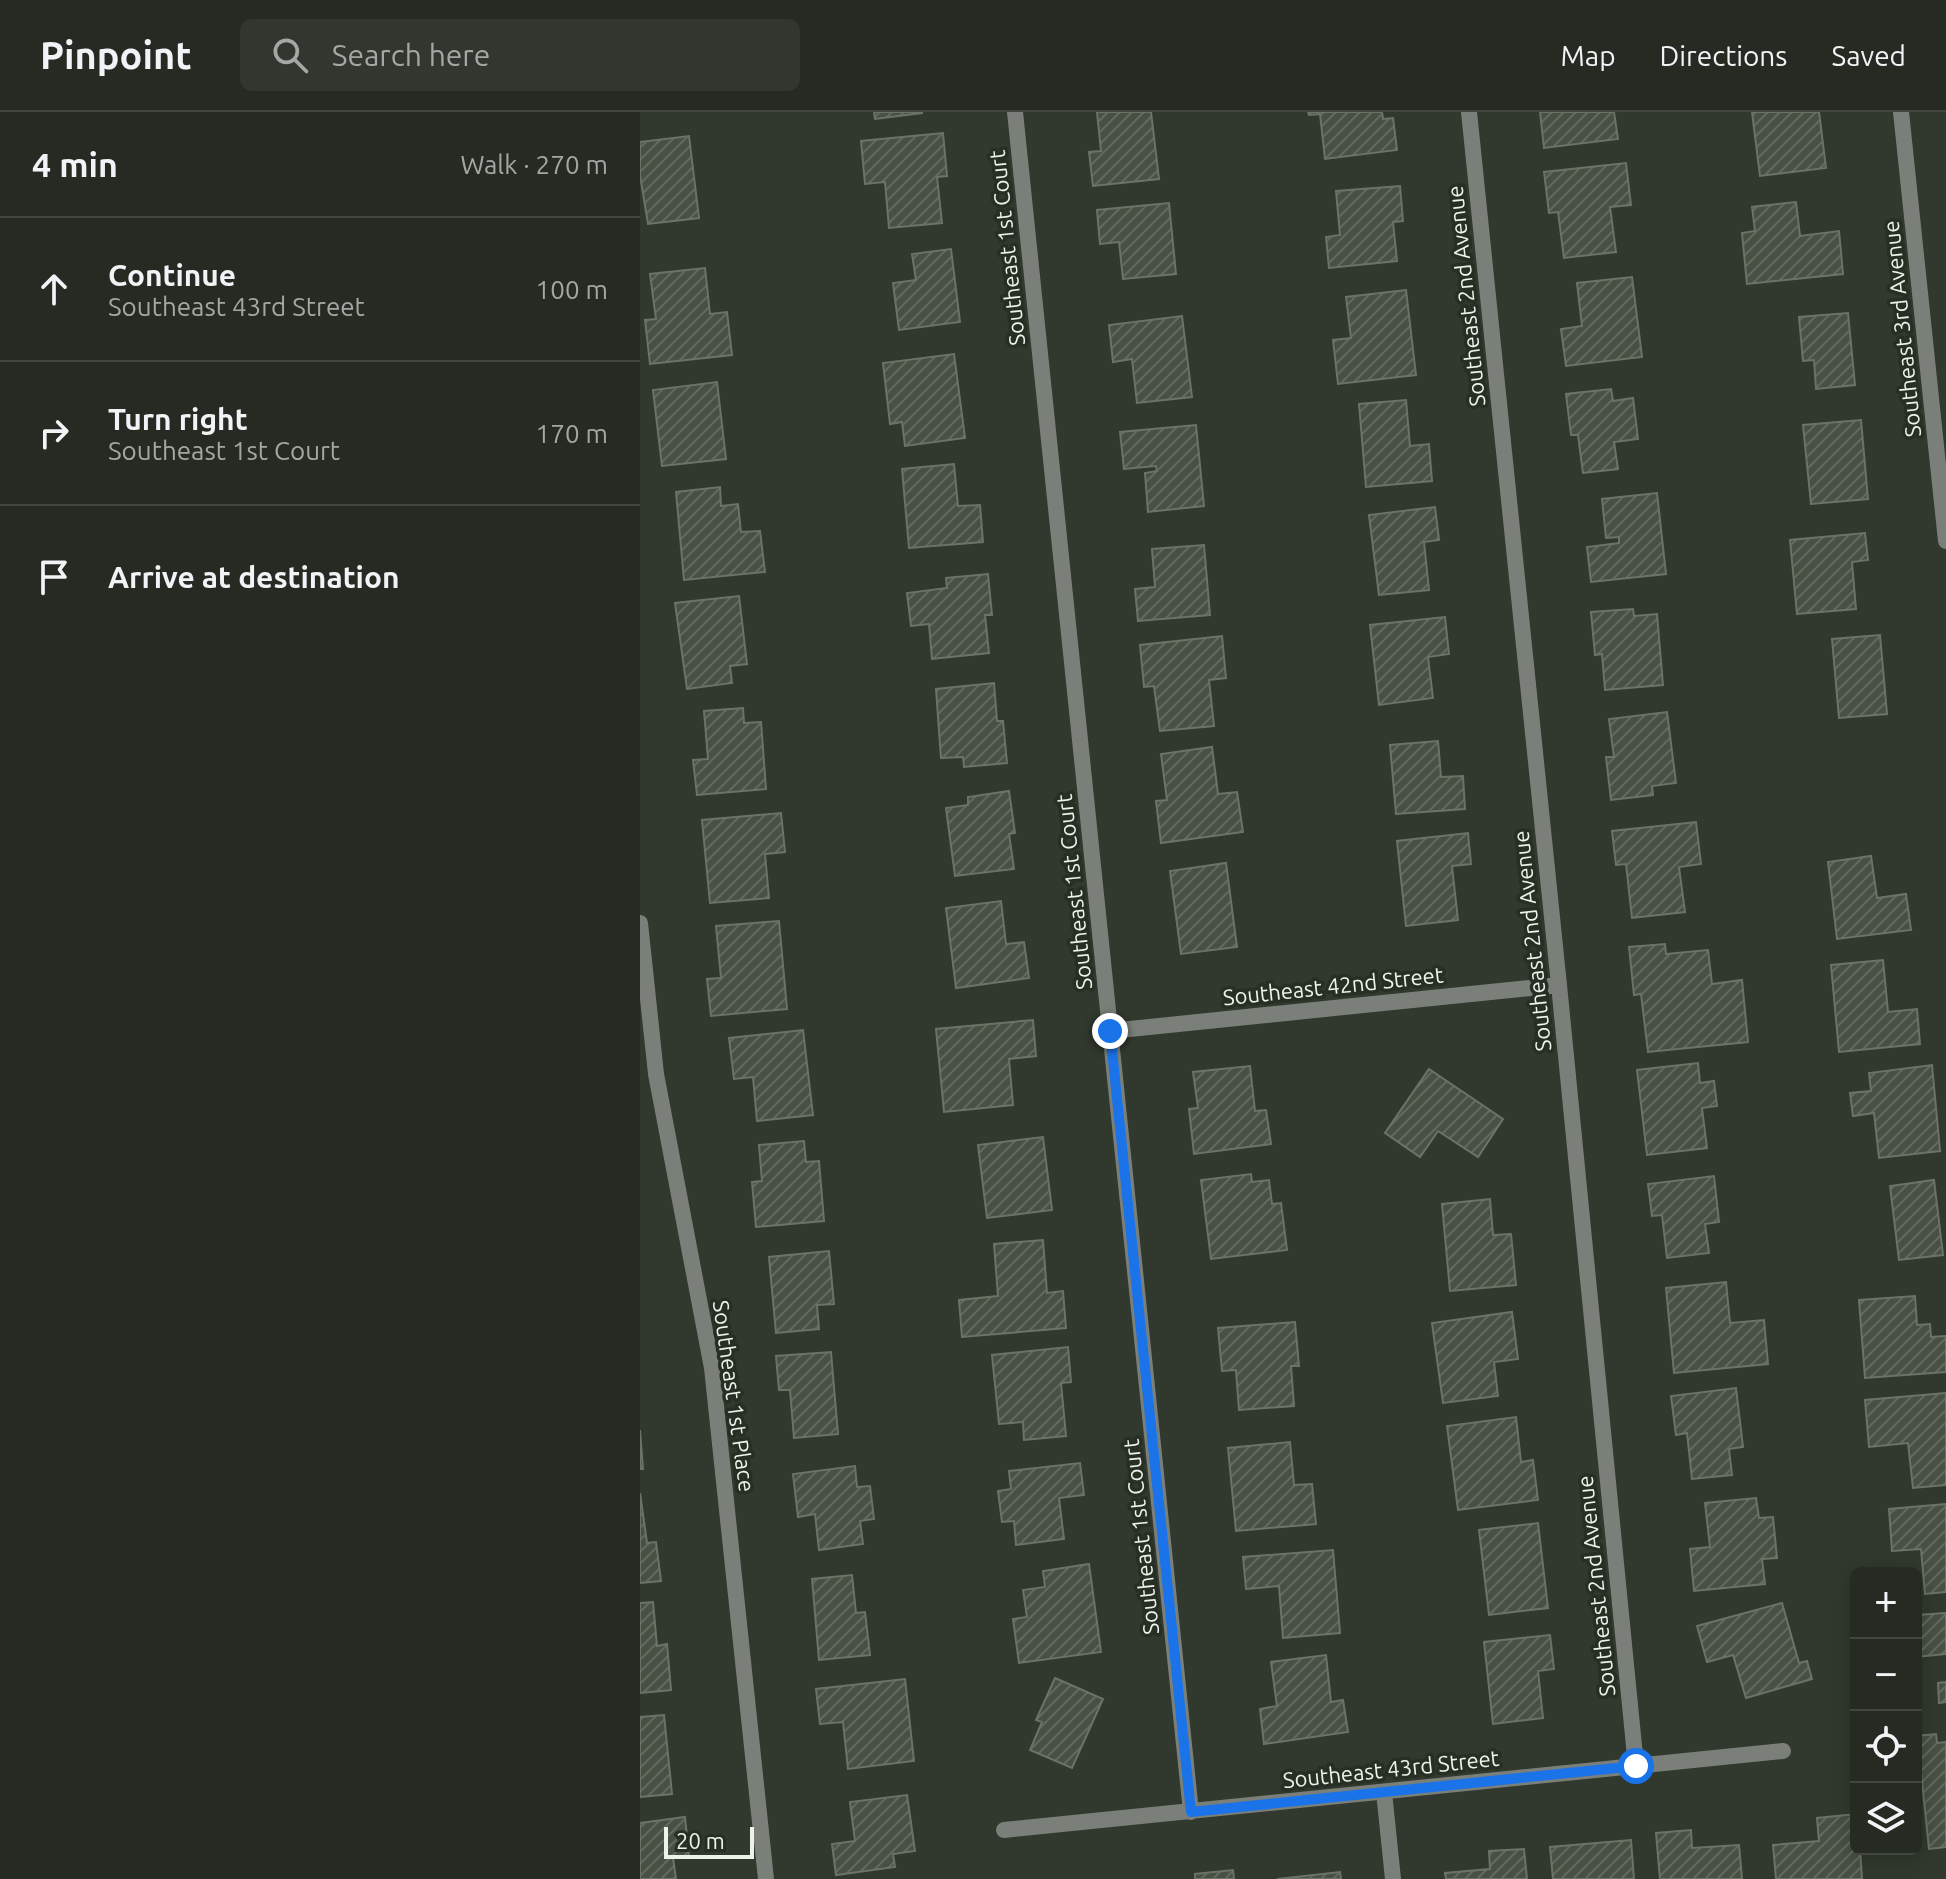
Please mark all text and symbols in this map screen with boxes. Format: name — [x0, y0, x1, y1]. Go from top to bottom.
search box — [240, 19, 800, 91]
icon: search — [268, 33, 312, 77]
text: Pinpoint — [40, 34, 192, 76]
text: Search here — [332, 38, 490, 72]
text: Map — [1560, 40, 1616, 71]
text: Directions — [1660, 40, 1787, 71]
text: Saved — [1831, 40, 1906, 71]
text: 4 min — [32, 145, 118, 183]
street label: Southeast 1st Court — [984, 149, 1029, 347]
text: Walk · 270 m — [460, 150, 608, 179]
street label: Southeast 2nd Avenue — [1441, 184, 1490, 408]
street label: Southeast 3rd Avenue — [1878, 220, 1925, 439]
text: Continue — [108, 258, 236, 292]
icon: ahead — [32, 267, 76, 311]
text: 100 m — [536, 275, 608, 304]
text: Southeast 43rd Street — [108, 292, 365, 321]
text: Turn right — [108, 402, 248, 436]
icon: right — [32, 411, 76, 455]
text: 170 m — [536, 419, 608, 448]
text: Southeast 1st Court — [108, 436, 340, 465]
icon: arrive — [32, 555, 76, 599]
text: Arrive at destination — [108, 560, 400, 594]
street label: Southeast 1st Court — [1051, 793, 1096, 991]
street label: Southeast 2nd Avenue — [1507, 829, 1556, 1053]
street label: Southeast 42nd Street — [1221, 961, 1445, 1010]
route end — [1092, 1013, 1128, 1049]
street label: Southeast 1st Place — [709, 1299, 760, 1493]
street label: Southeast 1st Court — [1118, 1438, 1163, 1636]
street label: Southeast 2nd Avenue — [1571, 1474, 1620, 1698]
map controls — [1850, 1567, 1922, 1855]
button: + — [1850, 1567, 1922, 1639]
button: − — [1850, 1639, 1922, 1711]
button: locate — [1850, 1711, 1922, 1783]
street label: Southeast 43rd Street — [1282, 1745, 1501, 1792]
route start — [1618, 1748, 1654, 1784]
button: layers — [1850, 1783, 1922, 1855]
scale bar — [664, 1823, 754, 1859]
text: 20 m — [676, 1828, 725, 1853]

